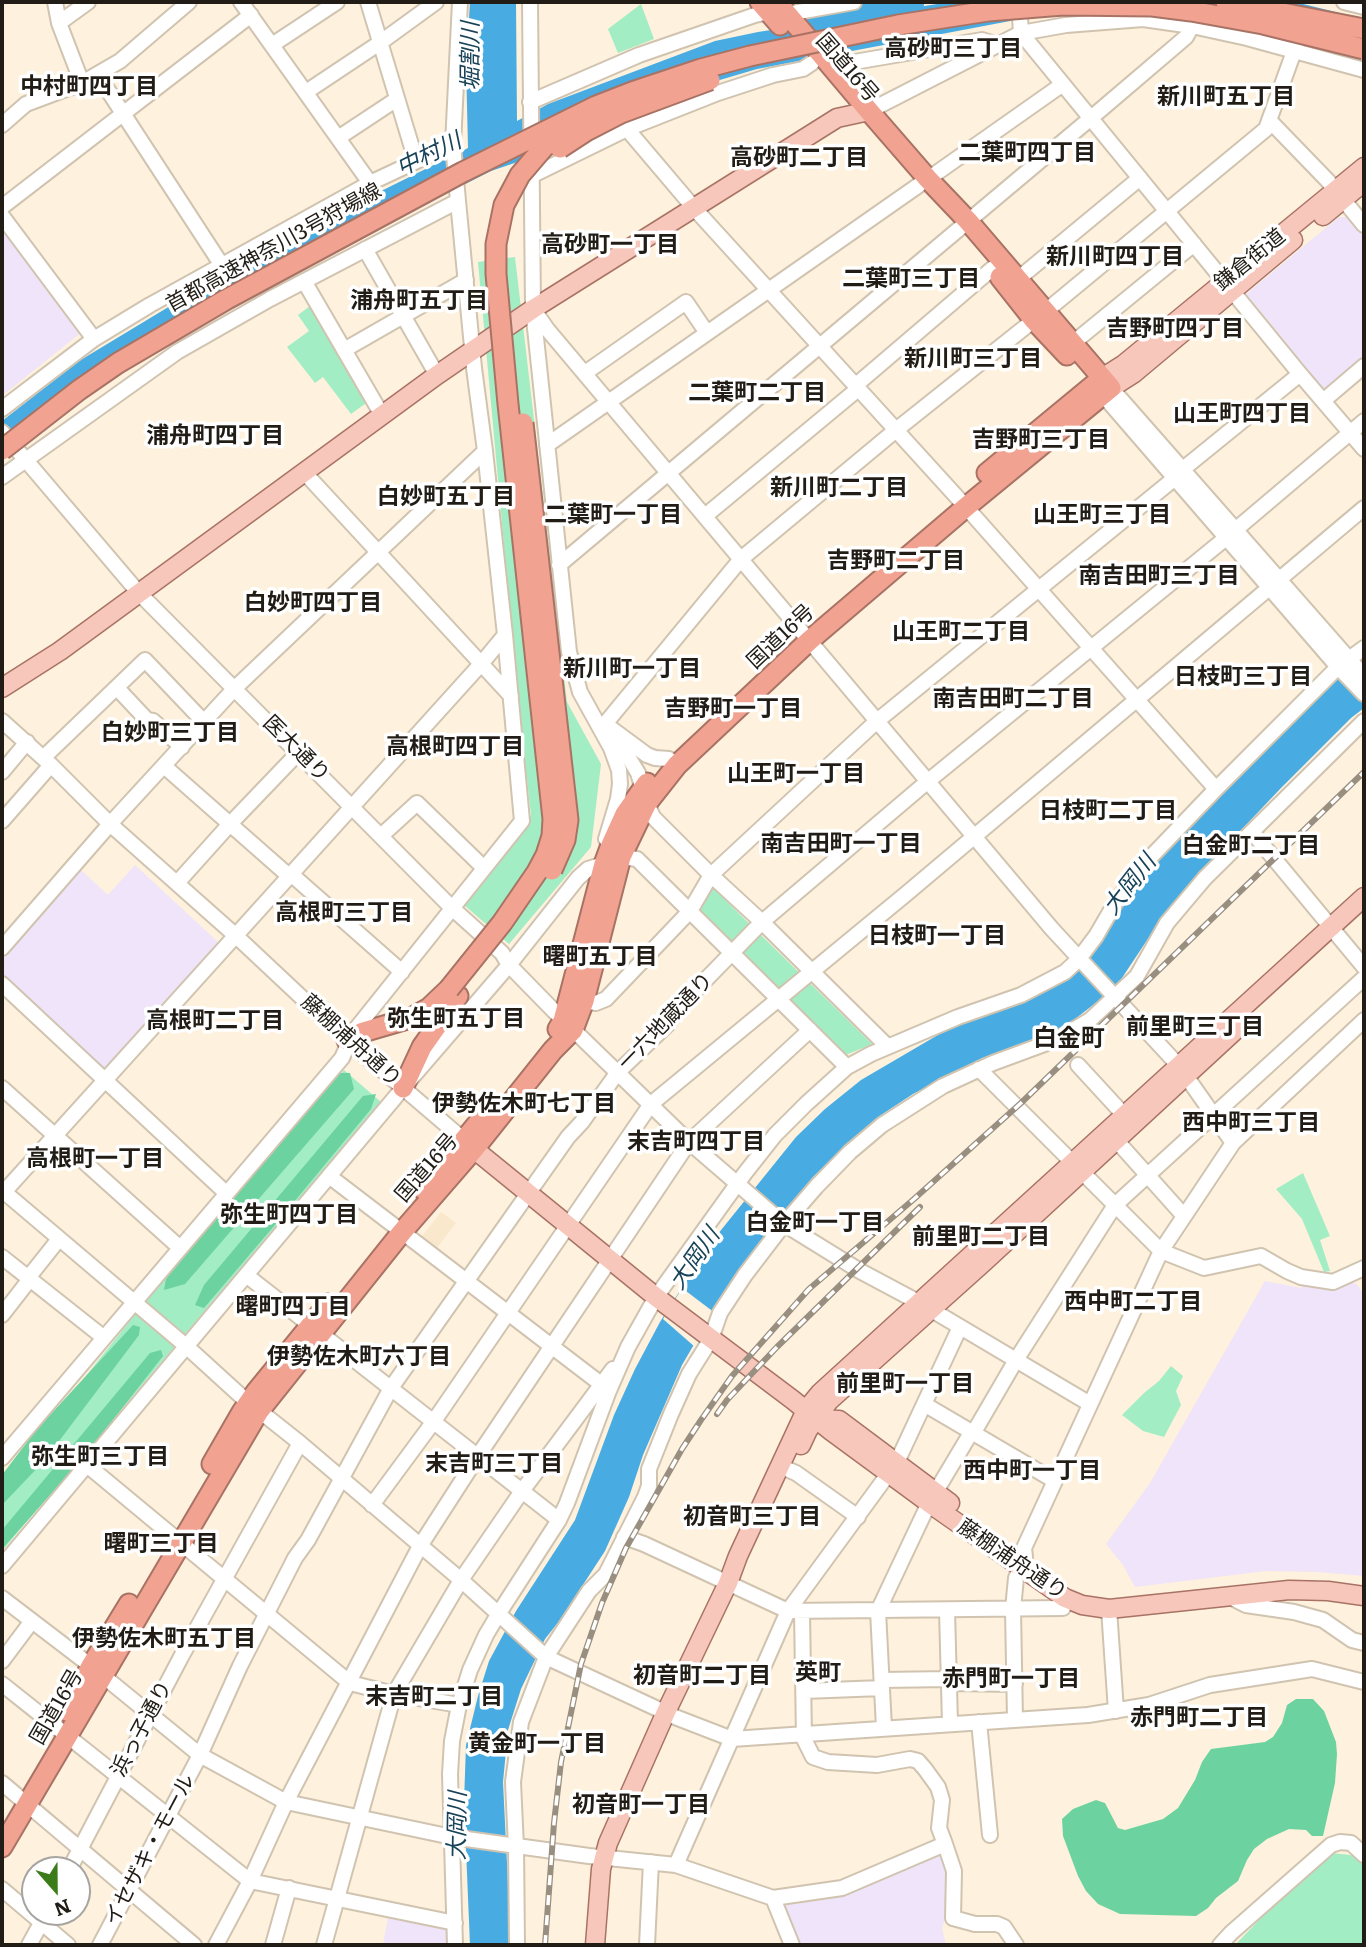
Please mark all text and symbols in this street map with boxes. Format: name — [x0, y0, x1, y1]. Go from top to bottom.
water label: 堀割川 — [457, 22, 485, 90]
street label: 国道16号 — [810, 28, 884, 108]
district label: 高砂町三丁目 — [884, 35, 1022, 63]
district label: 中村町四丁目 — [20, 73, 158, 101]
district label: 新川町五丁目 — [1157, 83, 1295, 111]
water label: 中村川 — [392, 127, 466, 183]
district label: 二葉町四丁目 — [958, 139, 1096, 167]
district label: 高砂町二丁目 — [730, 144, 868, 172]
street label: 首都高速神奈川3号狩場線 — [162, 178, 386, 318]
street label: 鎌倉街道 — [1209, 224, 1291, 296]
district label: 高砂町一丁目 — [541, 231, 679, 259]
district label: 新川町四丁目 — [1046, 243, 1184, 271]
district label: 二葉町三丁目 — [842, 265, 980, 293]
district label: 浦舟町五丁目 — [350, 287, 488, 315]
district label: 吉野町四丁目 — [1106, 315, 1244, 343]
district label: 新川町三丁目 — [904, 345, 1042, 373]
district label: 二葉町二丁目 — [688, 379, 826, 407]
district label: 山王町四丁目 — [1173, 400, 1311, 428]
district label: 浦舟町四丁目 — [146, 422, 284, 450]
district label: 吉野町三丁目 — [972, 426, 1110, 454]
district label: 新川町二丁目 — [770, 474, 908, 502]
district label: 白妙町五丁目 — [377, 483, 515, 511]
district label: 二葉町一丁目 — [544, 501, 682, 529]
district label: 山王町三丁目 — [1033, 501, 1171, 529]
district label: 吉野町二丁目 — [827, 547, 965, 575]
district label: 南吉田町三丁目 — [1079, 562, 1239, 590]
district label: 白妙町四丁目 — [244, 589, 382, 617]
street label: 国道16号 — [742, 600, 820, 674]
district label: 山王町二丁目 — [892, 618, 1030, 646]
district label: 新川町一丁目 — [563, 655, 701, 683]
district label: 日枝町三丁目 — [1174, 663, 1312, 691]
district label: 南吉田町二丁目 — [933, 685, 1093, 713]
district label: 吉野町一丁目 — [664, 695, 802, 723]
street label: 医大通り — [257, 710, 335, 788]
district label: 白妙町三丁目 — [101, 719, 239, 747]
district label: 高根町四丁目 — [386, 733, 524, 761]
district label: 山王町一丁目 — [727, 760, 865, 788]
district label: 日枝町二丁目 — [1039, 797, 1177, 825]
district label: 南吉田町一丁目 — [761, 830, 921, 858]
district label: 白金町二丁目 — [1182, 832, 1320, 860]
water label: 大岡川 — [1098, 849, 1162, 921]
district label: 高根町三丁目 — [275, 899, 413, 927]
district label: 日枝町一丁目 — [868, 922, 1006, 950]
district label: 曙町五丁目 — [543, 943, 657, 971]
street label: 一六地蔵通り — [613, 968, 719, 1076]
street label: 藤棚浦舟通り — [296, 989, 406, 1093]
district label: 弥生町五丁目 — [387, 1005, 525, 1033]
district label: 高根町二丁目 — [146, 1007, 284, 1035]
district label: 前里町三丁目 — [1126, 1013, 1264, 1041]
district label: 白金町 — [1033, 1025, 1105, 1053]
district label: 伊勢佐木町七丁目 — [432, 1090, 616, 1118]
district label: 西中町三丁目 — [1182, 1109, 1320, 1137]
street label: 国道16号 — [390, 1128, 464, 1208]
district label: 末吉町四丁目 — [627, 1128, 765, 1156]
district label: 高根町一丁目 — [26, 1145, 164, 1173]
district label: 弥生町四丁目 — [220, 1201, 358, 1229]
district label: 白金町一丁目 — [746, 1209, 884, 1237]
water label: 大岡川 — [664, 1223, 726, 1295]
district label: 前里町二丁目 — [912, 1223, 1050, 1251]
district label: 西中町二丁目 — [1064, 1288, 1202, 1316]
district label: 曙町四丁目 — [236, 1293, 350, 1321]
district label: 伊勢佐木町六丁目 — [267, 1343, 451, 1371]
district label: 前里町一丁目 — [836, 1370, 974, 1398]
district label: 弥生町三丁目 — [31, 1443, 169, 1471]
district label: 末吉町三丁目 — [425, 1450, 563, 1478]
district label: 西中町一丁目 — [963, 1457, 1101, 1485]
district label: 初音町三丁目 — [683, 1503, 821, 1531]
street label: 藤棚浦舟通り — [953, 1514, 1071, 1606]
district label: 曙町三丁目 — [104, 1530, 218, 1558]
district label: 伊勢佐木町五丁目 — [72, 1625, 256, 1653]
district label: 英町 — [795, 1659, 841, 1687]
district label: 初音町二丁目 — [633, 1662, 771, 1690]
street label: 国道16号 — [25, 1665, 89, 1749]
district label: 赤門町一丁目 — [942, 1665, 1080, 1693]
street label: 浜っ子通り — [106, 1677, 178, 1781]
district label: 末吉町二丁目 — [365, 1683, 503, 1711]
district label: 赤門町二丁目 — [1130, 1704, 1268, 1732]
district label: 黄金町一丁目 — [468, 1730, 606, 1758]
street label: イセザキ・モール — [99, 1770, 201, 1930]
water label: 大岡川 — [444, 1791, 472, 1861]
district label: 初音町一丁目 — [572, 1791, 710, 1819]
north arrow — [21, 1856, 91, 1926]
text: N — [50, 1893, 75, 1925]

